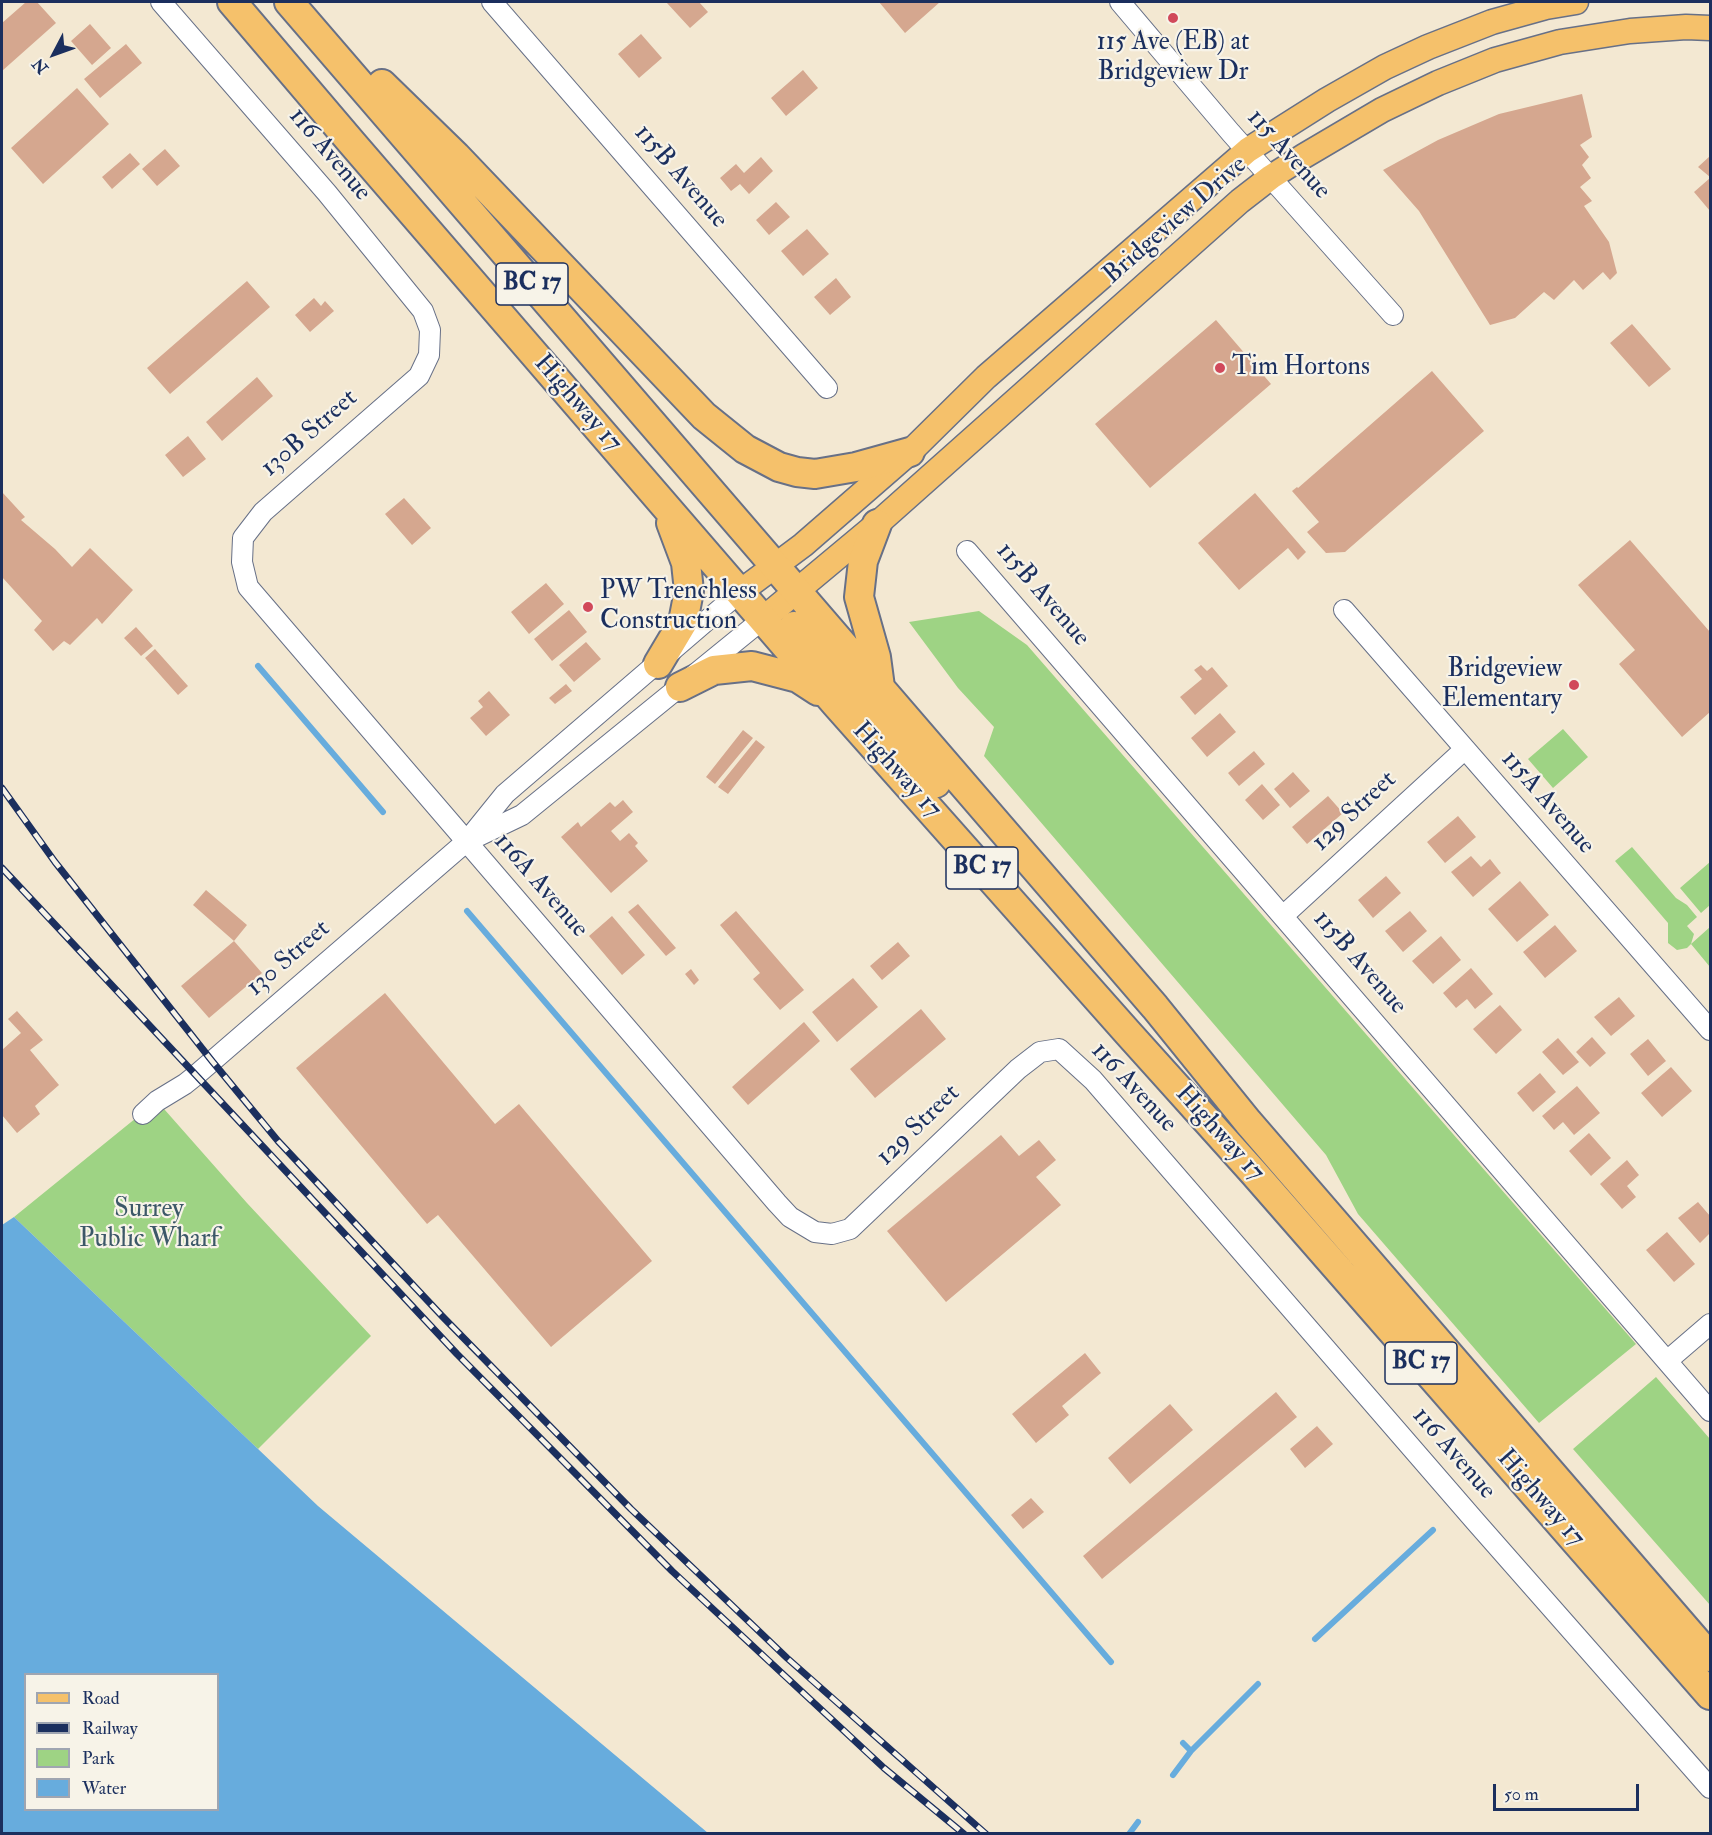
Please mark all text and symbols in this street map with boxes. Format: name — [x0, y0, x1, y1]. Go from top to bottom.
marker: 115 Ave (EB) at Bridgeview Dr — [1166, 11, 1180, 25]
north arrow — [24, 24, 84, 84]
place label: 115 Ave (EB) at Bridgeview Dr — [1096, 27, 1250, 88]
text: N — [28, 54, 53, 78]
street label: 116 Avenue — [281, 102, 377, 208]
street label: 115 Avenue — [1239, 103, 1337, 207]
street label: 115B Avenue — [626, 119, 734, 235]
street label: Bridgeview Drive — [1098, 150, 1254, 292]
road number: BC 17 — [496, 263, 568, 305]
street label: Highway 17 — [526, 349, 628, 459]
place label: Tim Hortons — [1232, 352, 1370, 384]
marker: Tim Hortons — [1213, 361, 1227, 375]
street label: 130B Street — [255, 384, 365, 484]
street label: 115B Avenue — [988, 537, 1096, 653]
place label: PW Trenchless Construction — [600, 576, 757, 638]
marker: PW Trenchless Construction — [581, 600, 595, 614]
place label: Bridgeview Elementary — [1441, 654, 1562, 716]
marker: Bridgeview Elementary — [1567, 678, 1581, 692]
street label: Highway 17 — [845, 716, 947, 826]
street label: 115A Avenue — [1494, 745, 1600, 861]
street label: 129 Street — [1306, 765, 1404, 859]
street label: 116A Avenue — [486, 827, 594, 945]
road number: BC 17 — [946, 847, 1018, 889]
street label: 115B Avenue — [1305, 905, 1413, 1021]
street label: 130 Street — [241, 914, 337, 1004]
street label: 116 Avenue — [1083, 1036, 1183, 1140]
street label: 129 Street — [871, 1079, 967, 1173]
street label: Highway 17 — [1168, 1079, 1270, 1189]
park label: Surrey Public Wharf — [79, 1194, 219, 1256]
road number: BC 17 — [1385, 1342, 1457, 1384]
street label: 116 Avenue — [1404, 1401, 1502, 1507]
street label: Highway 17 — [1489, 1444, 1591, 1554]
legend — [24, 1673, 219, 1811]
text: Road — [82, 1687, 120, 1710]
text: Railway — [82, 1717, 138, 1740]
text: Park — [82, 1747, 115, 1770]
scale bar — [1496, 1772, 1642, 1810]
text: Water — [82, 1777, 126, 1800]
text: 50 m — [1504, 1783, 1539, 1806]

